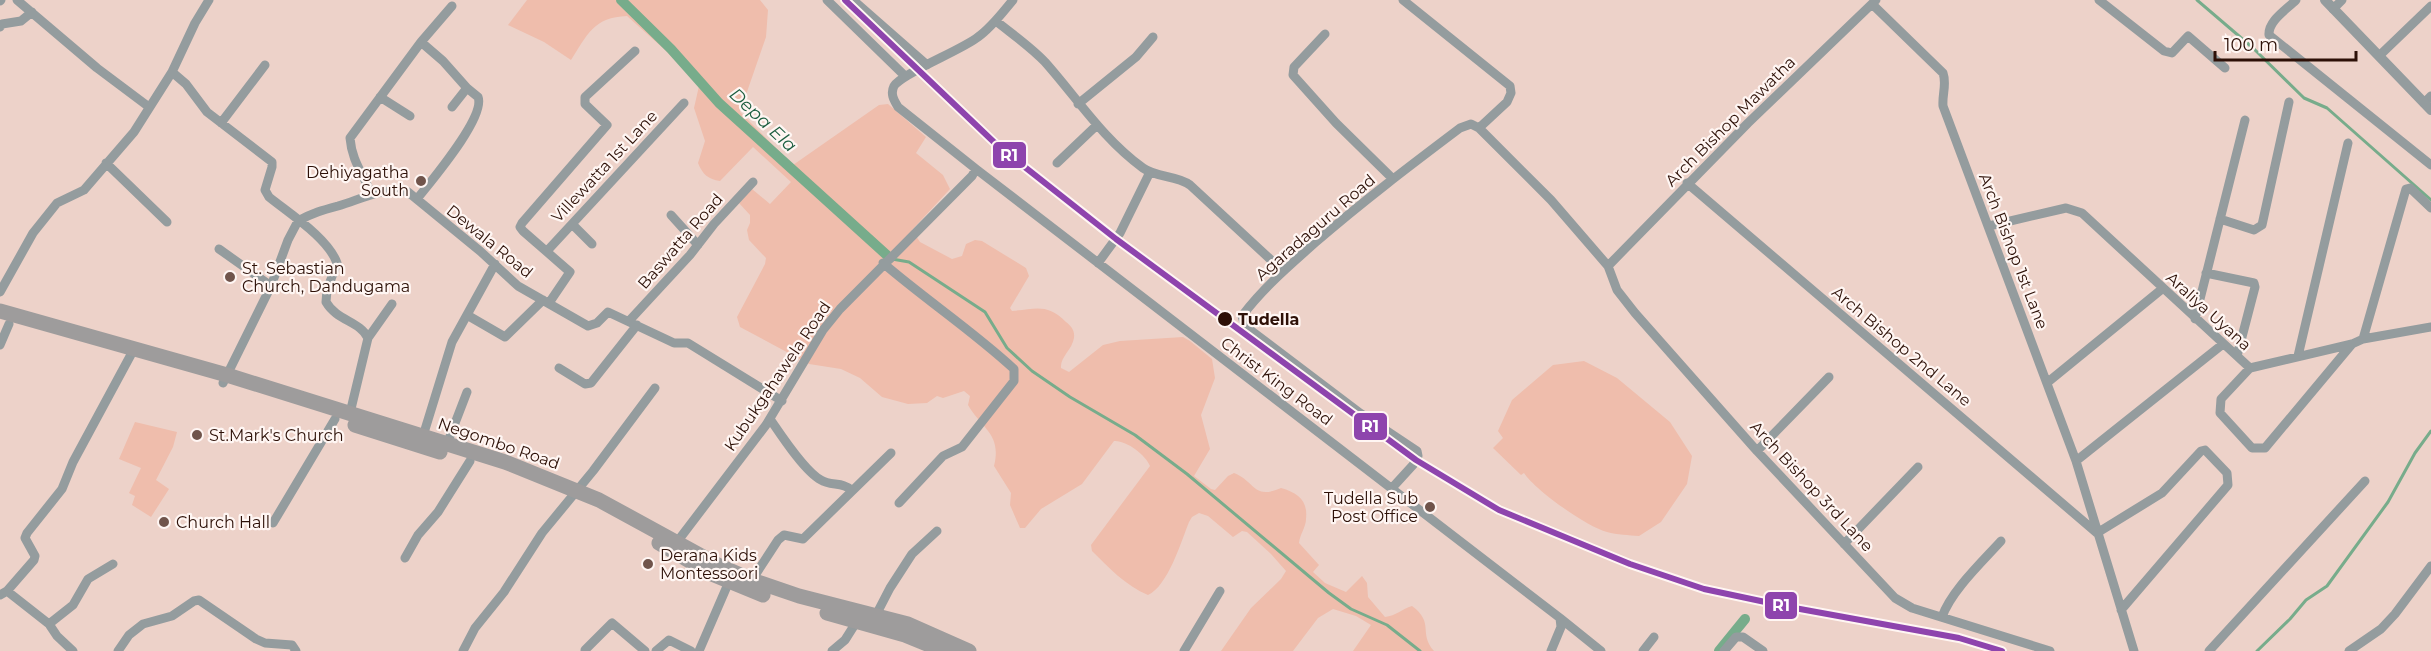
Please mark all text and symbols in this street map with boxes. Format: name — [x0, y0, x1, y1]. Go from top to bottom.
scale bar — [2215, 24, 2356, 62]
text: 100 m — [2224, 34, 2278, 56]
street label: Arch Bishop Mawatha — [1661, 52, 1799, 190]
water label: Depa Ela — [725, 83, 801, 157]
street label: Villewatta 1st Lane — [548, 106, 661, 226]
line badge: R1 — [992, 141, 1027, 169]
text: R1 — [1000, 146, 1018, 165]
place label: Dehiyagatha South — [306, 163, 409, 200]
street label: Agaradaguru Road — [1252, 170, 1379, 284]
street label: Arch Bishop 1st Lane — [1975, 171, 2052, 332]
marker: Dehiyagatha South — [414, 174, 428, 188]
street label: Baswatta Road — [634, 190, 727, 293]
street label: Dewala Road — [443, 201, 537, 282]
place label: St. Sebastian Church, Dandugama — [242, 259, 410, 296]
street label: Araliya Uyana — [2162, 268, 2255, 355]
marker: St. Sebastian Church, Dandugama — [223, 270, 237, 284]
street label: Arch Bishop 2nd Lane — [1828, 283, 1975, 410]
street label: Kubukgahawela Road — [720, 298, 835, 455]
marker: Tudella — [1216, 310, 1234, 328]
place label: Tudella — [1238, 310, 1299, 329]
street label: Christ King Road — [1217, 333, 1336, 430]
line badge: R1 — [1353, 412, 1388, 441]
street label: Negombo Road — [435, 414, 562, 473]
text: R1 — [1361, 417, 1379, 436]
street label: Arch Bishop 3rd Lane — [1746, 417, 1877, 555]
place label: St.Mark's Church — [209, 426, 344, 445]
marker: St.Mark's Church — [190, 428, 204, 442]
place label: Tudella Sub Post Office — [1324, 489, 1418, 526]
marker: Tudella Sub Post Office — [1423, 500, 1437, 514]
place label: Church Hall — [176, 513, 270, 532]
marker: Church Hall — [157, 515, 171, 529]
place label: Derana Kids Montessoori — [660, 546, 758, 583]
marker: Derana Kids Montessoori — [641, 557, 655, 571]
line badge: R1 — [1764, 591, 1798, 620]
text: R1 — [1772, 596, 1790, 615]

